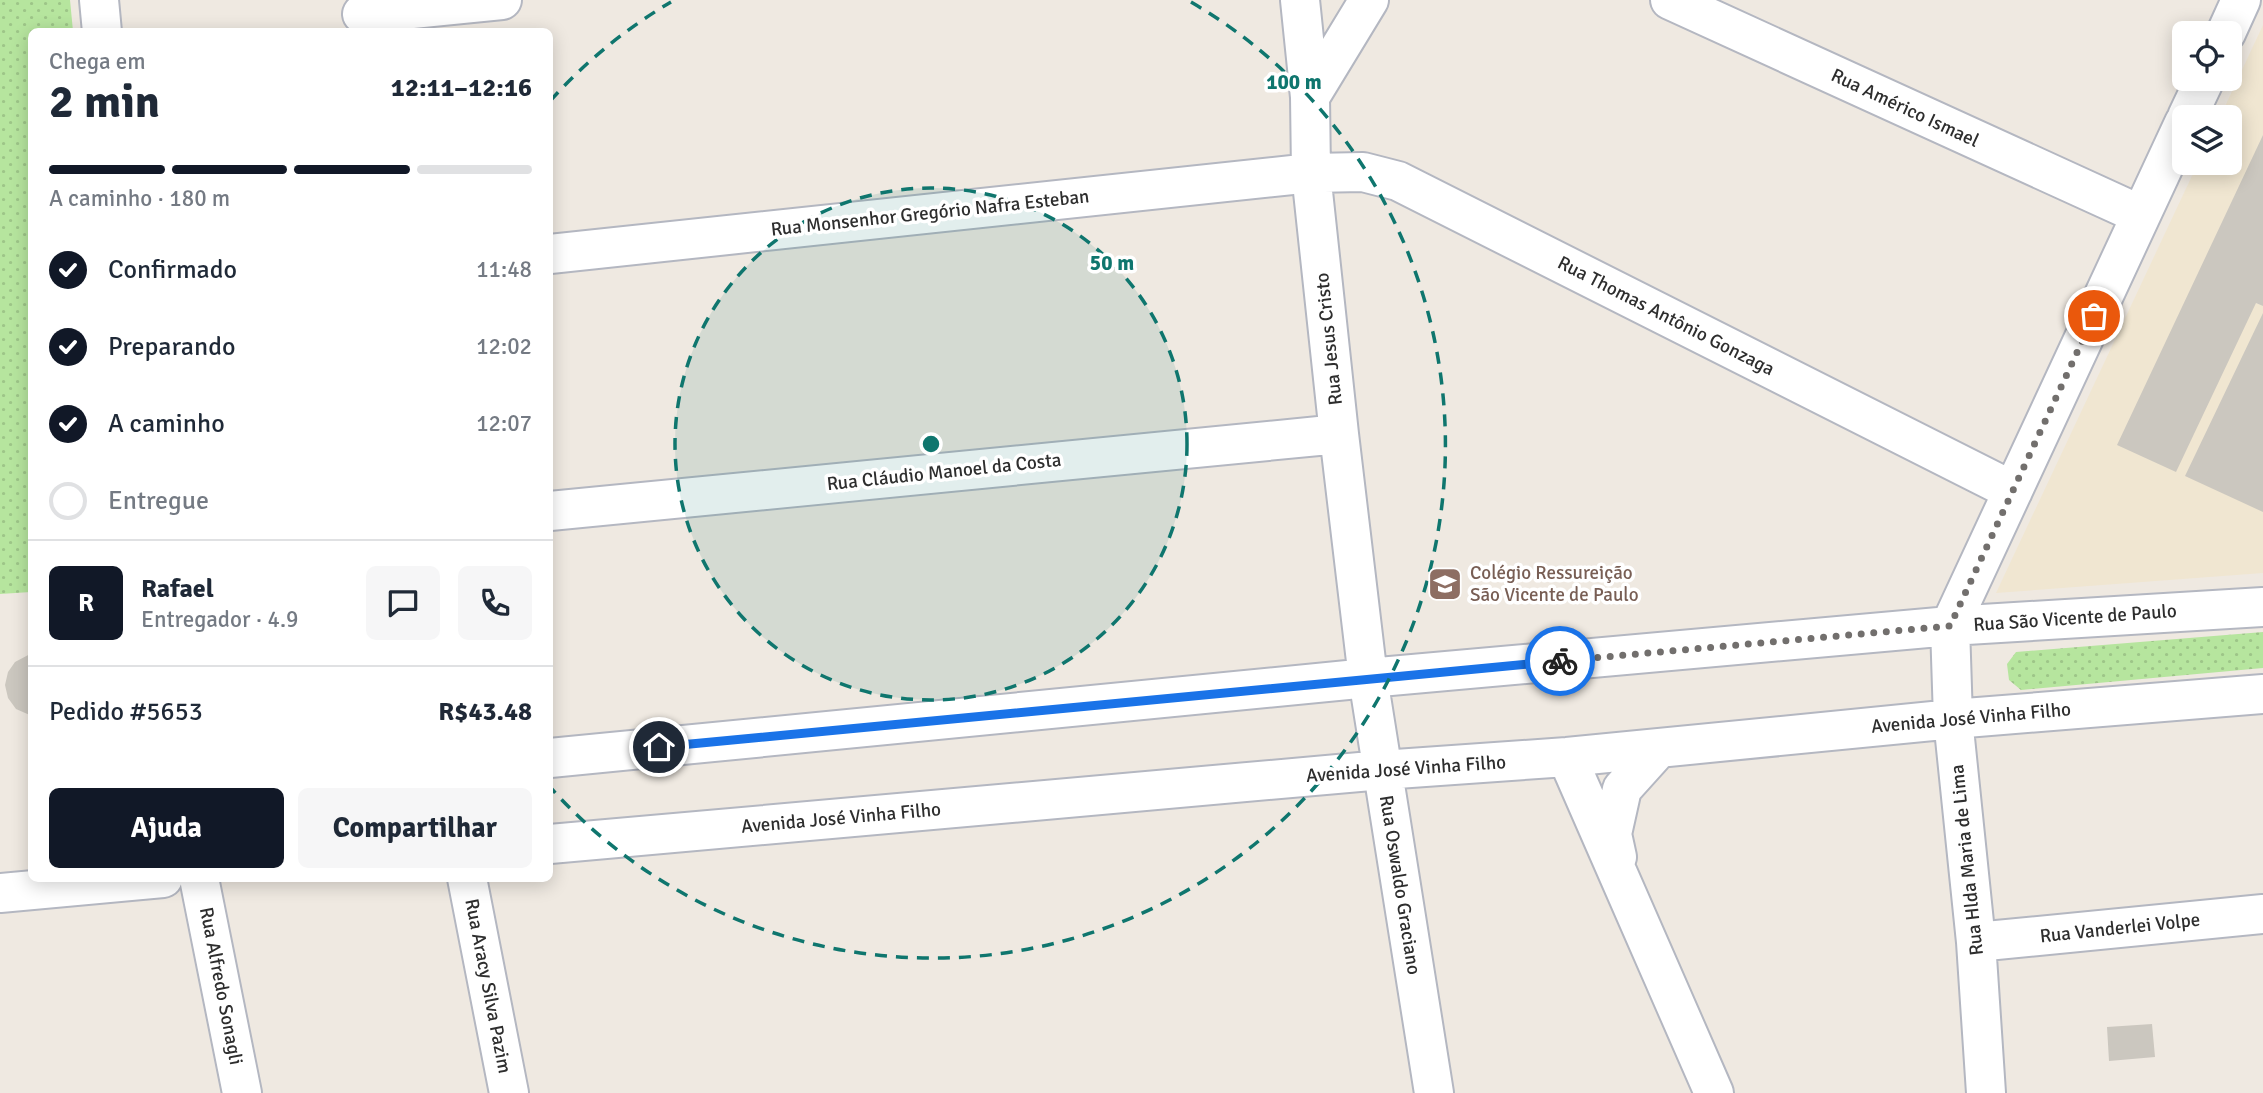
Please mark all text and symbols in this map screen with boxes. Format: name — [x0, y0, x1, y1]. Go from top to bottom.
map controls — [2172, 21, 2242, 175]
button: locate — [2172, 21, 2242, 91]
text: Chega em — [49, 47, 146, 76]
street label: Rua Américo Ismael — [1827, 63, 1983, 153]
text: 100 m — [1266, 69, 1322, 95]
text: 12:11–12:16 — [391, 72, 532, 104]
text: 2 min — [49, 74, 160, 130]
button: layers — [2172, 105, 2242, 175]
text: A caminho · 180 m — [49, 184, 230, 213]
street label: Rua Monsenhor Gregório Nafra Esteban — [770, 184, 1090, 242]
text: 50 m — [1090, 250, 1134, 276]
icon: check — [49, 251, 87, 289]
street label: Rua Thomas Antônio Gonzaga — [1554, 251, 1778, 381]
text: Confirmado — [108, 254, 237, 286]
text: 11:48 — [476, 255, 532, 284]
street label: Rua Jesus Cristo — [1310, 271, 1348, 406]
pin — [2064, 286, 2124, 346]
icon: bag — [2075, 297, 2113, 335]
icon: check — [49, 328, 87, 366]
text: Preparando — [108, 331, 235, 363]
text: 12:02 — [476, 332, 532, 361]
icon: check — [49, 405, 87, 443]
text: A caminho — [108, 408, 225, 440]
text: 12:07 — [476, 409, 532, 438]
centre of rings — [919, 432, 943, 456]
street label: Rua Cláudio Manoel da Costa — [826, 448, 1062, 496]
text: Entregue — [108, 485, 209, 517]
place label: Colégio Ressureição São Vicente de Paulo — [1470, 561, 1639, 607]
school or university icon: Colégio Ressureição São Vicente de Paulo — [1426, 565, 1464, 603]
button: chat — [366, 566, 440, 640]
button: phone — [458, 566, 532, 640]
text: Rafael — [141, 573, 214, 605]
text: R — [78, 587, 94, 619]
street label: Rua São Vicente de Paulo — [1973, 599, 2178, 637]
text: Entregador · 4.9 — [141, 605, 299, 634]
courier — [1525, 626, 1595, 696]
icon: bike — [1541, 642, 1579, 680]
text: Pedido #5653 — [49, 696, 203, 728]
text: R$43.48 — [438, 696, 532, 728]
street label: Avenida José Vinha Filho — [1870, 697, 2072, 739]
pin — [629, 717, 689, 777]
icon: home — [640, 728, 678, 766]
street label: Avenida José Vinha Filho — [1305, 750, 1507, 788]
street label: Rua Hlda Maria de Lima — [1945, 763, 1989, 957]
button: Ajuda — [49, 788, 284, 868]
button: Compartilhar — [298, 788, 532, 868]
street label: Rua Oswaldo Graciano — [1374, 793, 1426, 977]
street label: Avenida José Vinha Filho — [740, 797, 942, 839]
street label: Rua Aracy Silva Pazim — [459, 897, 517, 1075]
street label: Rua Alfredo Sonagli — [194, 905, 248, 1067]
street label: Rua Vanderlei Volpe — [2039, 908, 2201, 948]

